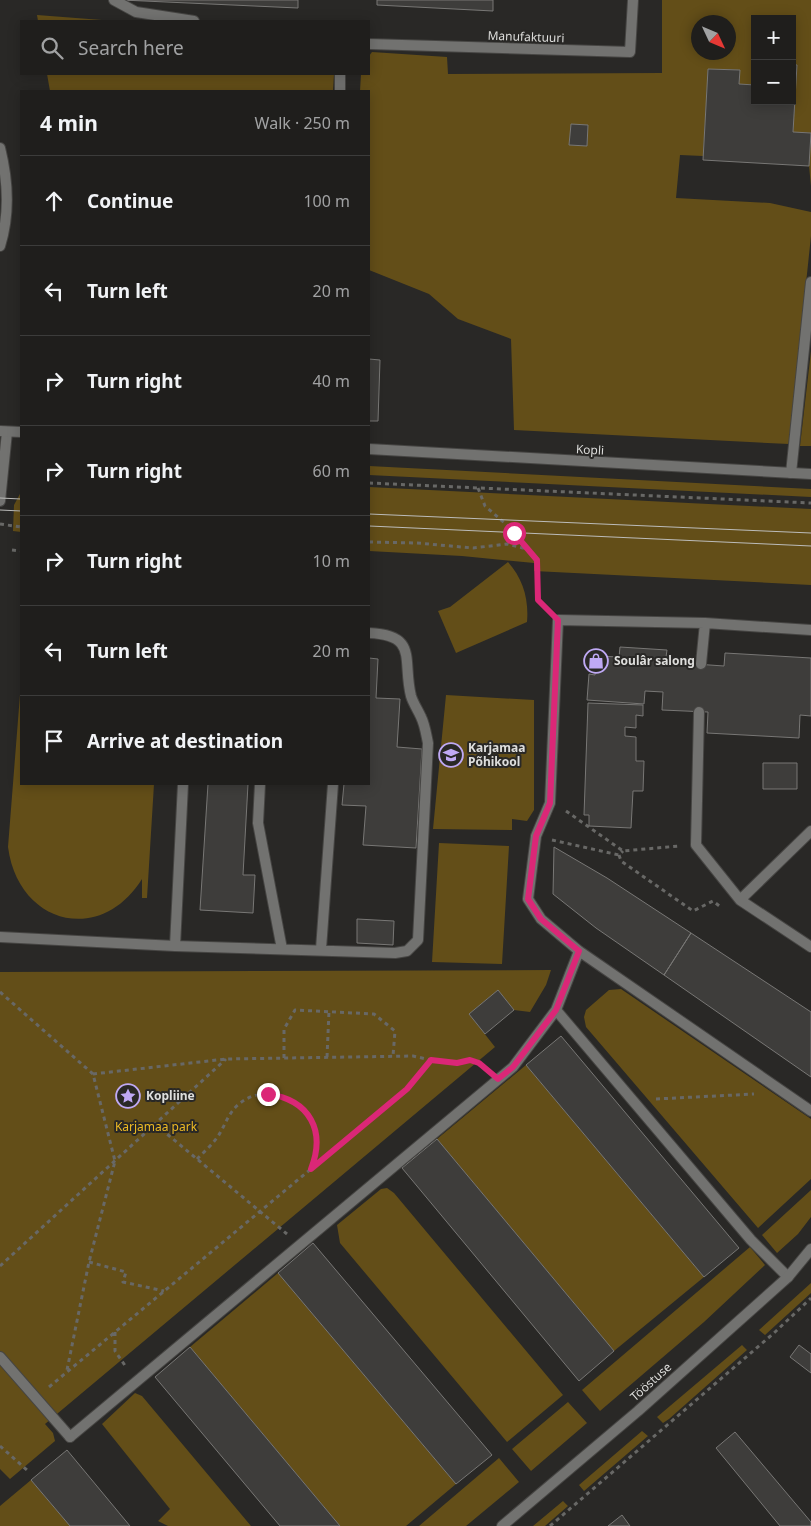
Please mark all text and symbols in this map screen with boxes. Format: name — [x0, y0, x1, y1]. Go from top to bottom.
north arrow — [691, 15, 736, 60]
map controls — [751, 15, 796, 105]
button: + — [751, 15, 796, 60]
search box — [20, 20, 370, 75]
street label: Manufaktuuri — [487, 27, 565, 46]
icon: search — [38, 34, 66, 62]
text: Search here — [78, 35, 184, 61]
button: − — [751, 60, 796, 105]
text: 4 min — [40, 109, 98, 137]
text: Walk · 250 m — [255, 112, 350, 134]
icon: ahead — [40, 187, 68, 215]
text: Continue — [87, 188, 173, 214]
text: 100 m — [303, 190, 350, 212]
icon: left — [40, 277, 68, 305]
text: Turn left — [87, 278, 168, 304]
text: 20 m — [313, 280, 350, 302]
icon: right — [40, 367, 68, 395]
text: Turn right — [87, 368, 182, 394]
text: 40 m — [313, 370, 350, 392]
street label: Kopli — [575, 440, 605, 459]
icon: right — [40, 457, 68, 485]
text: Turn right — [87, 458, 182, 484]
text: 60 m — [313, 460, 350, 482]
route start — [503, 522, 526, 545]
icon: right — [40, 547, 68, 575]
text: Turn right — [87, 548, 182, 574]
text: 10 m — [313, 550, 350, 572]
icon: left — [40, 637, 68, 665]
text: Turn left — [87, 638, 168, 664]
text: 20 m — [313, 640, 350, 662]
shop icon: Soulâr salong — [583, 648, 609, 674]
place label: Soulâr salong — [614, 652, 695, 669]
icon: arrive — [40, 727, 68, 755]
text: Arrive at destination — [87, 728, 283, 754]
place label: Karjamaa Põhikool — [468, 739, 525, 770]
school or university icon: Karjamaa Põhikool — [438, 742, 464, 768]
place icon: Kopliine — [115, 1083, 141, 1109]
route end — [257, 1083, 280, 1106]
place label: Kopliine — [146, 1087, 195, 1104]
park label: Karjamaa park — [115, 1118, 198, 1135]
street label: Tööstuse — [626, 1358, 675, 1405]

